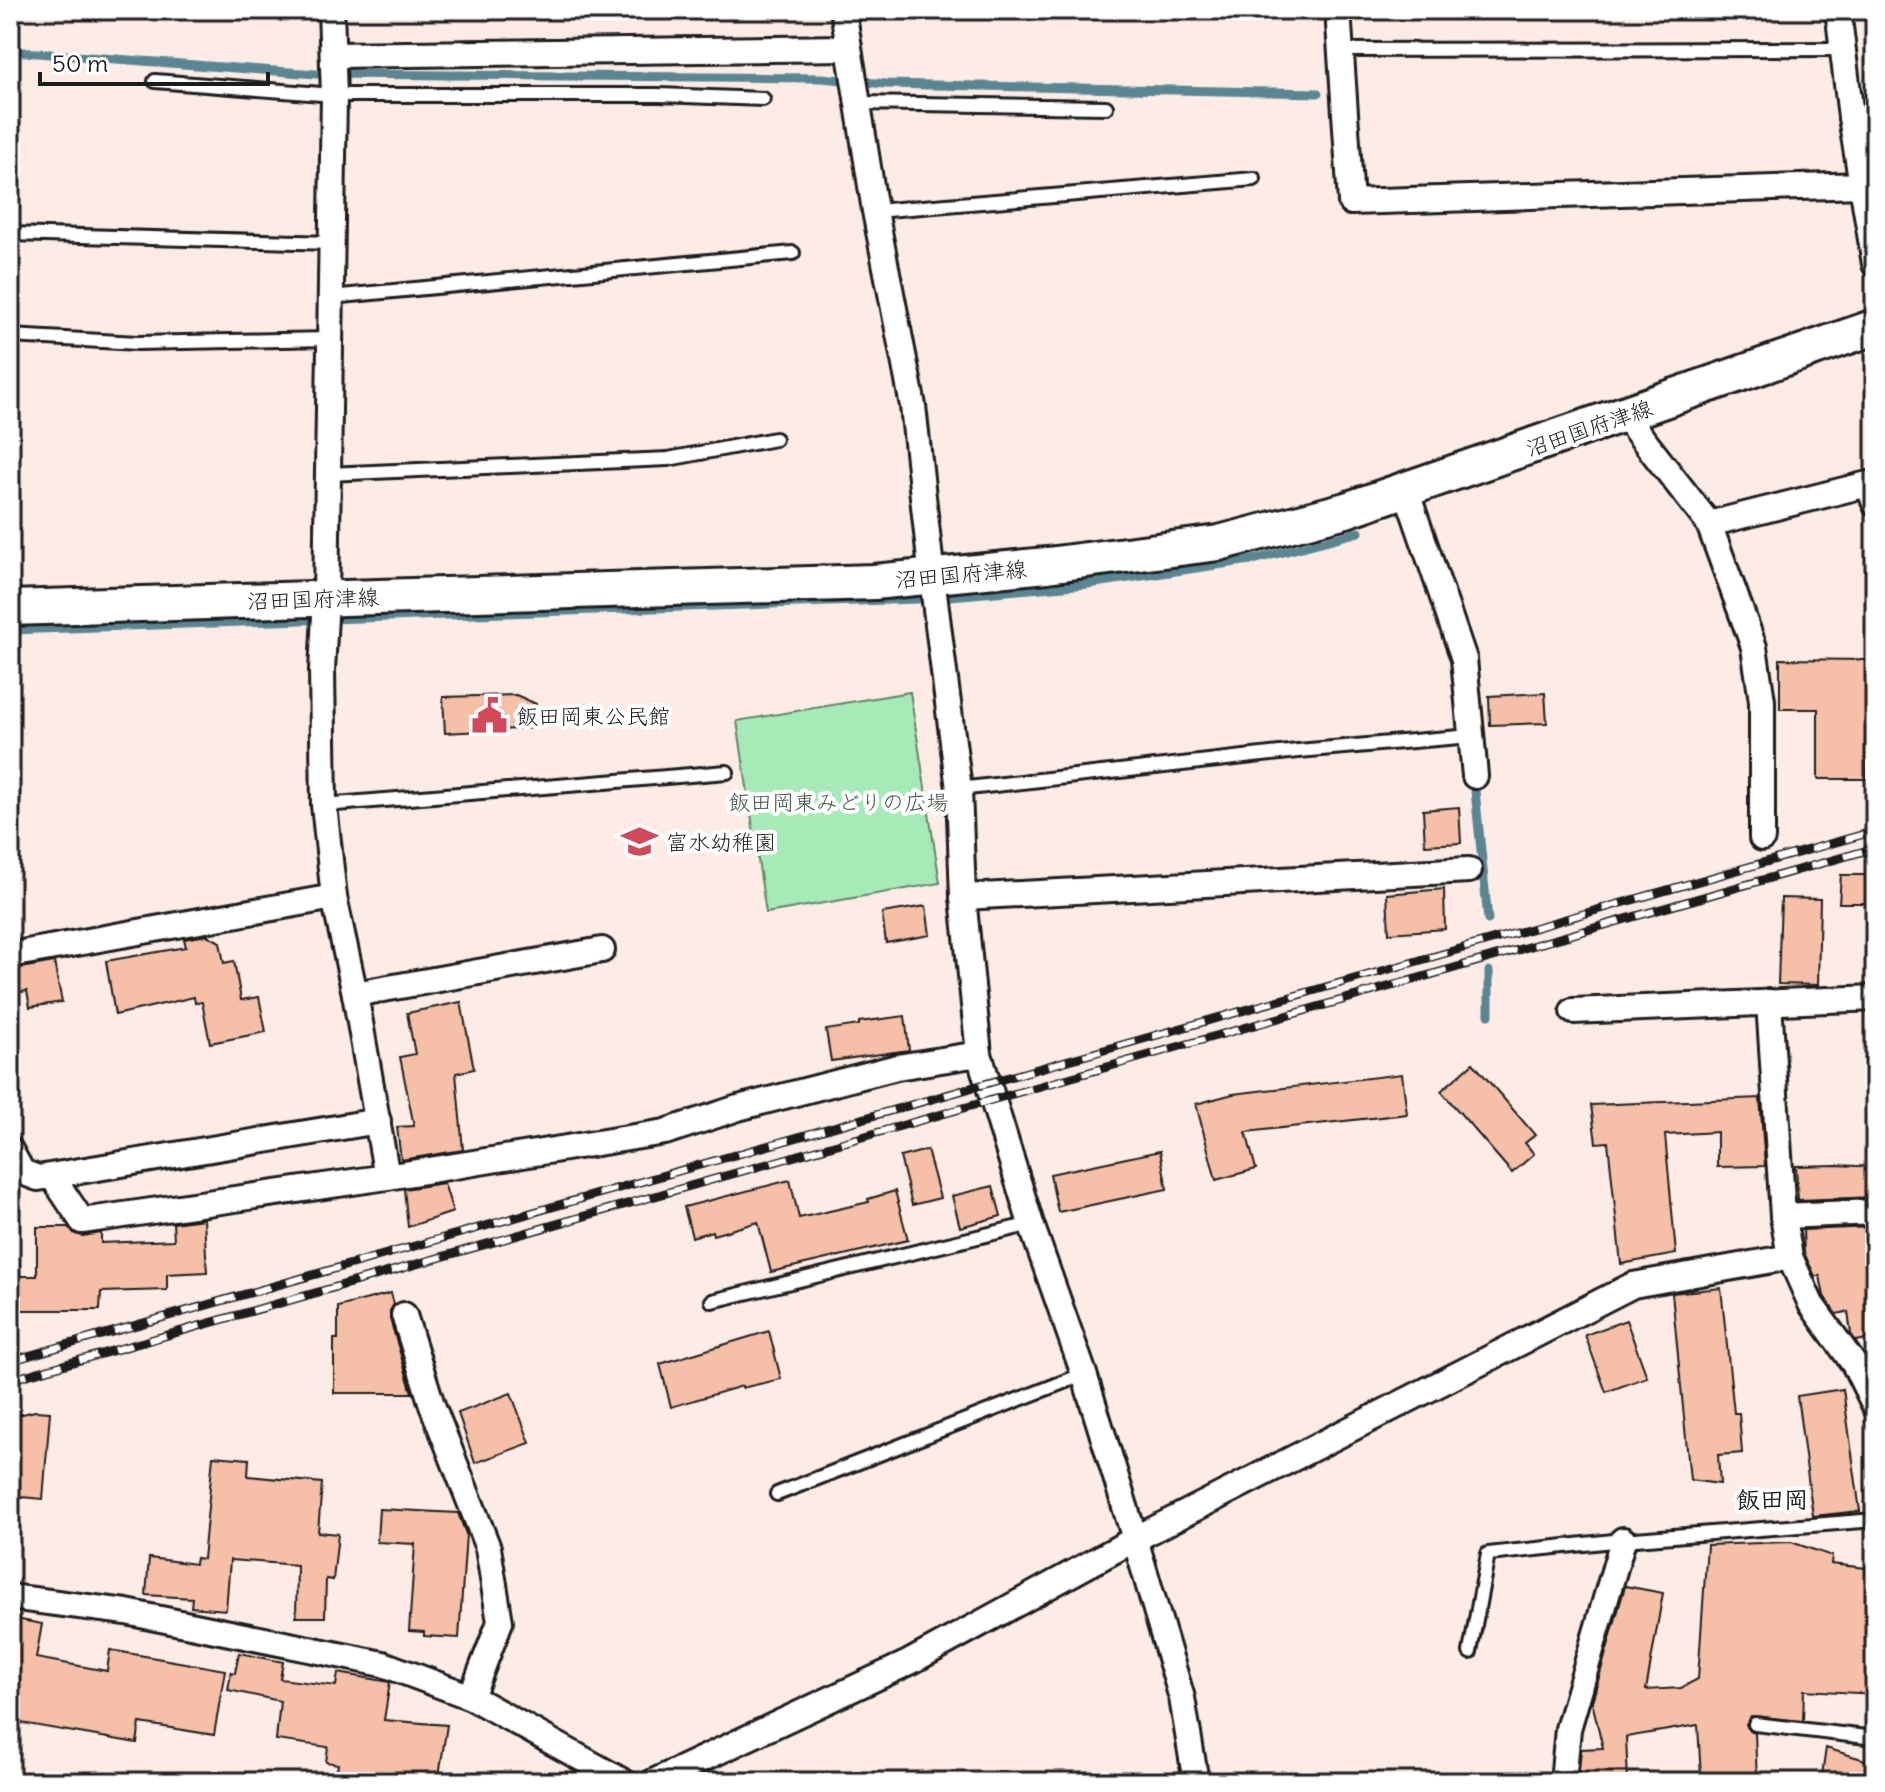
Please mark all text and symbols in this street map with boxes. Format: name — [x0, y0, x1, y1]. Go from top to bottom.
scale bar — [40, 36, 268, 86]
text: 50 m — [52, 48, 108, 78]
street label: 沼田国府津線 — [1522, 393, 1656, 463]
street label: 沼田国府津線 — [894, 554, 1028, 594]
street label: 沼田国府津線 — [247, 583, 379, 615]
public building icon: 飯田岡東公民館 — [471, 697, 509, 735]
place label: 飯田岡東公民館 — [516, 702, 670, 730]
park label: 飯田岡東みどりの広場 — [728, 788, 948, 816]
school or university icon: 富水幼稚園 — [621, 823, 659, 861]
place label: 富水幼稚園 — [666, 828, 776, 856]
district label: 飯田岡 — [1736, 1484, 1808, 1514]

